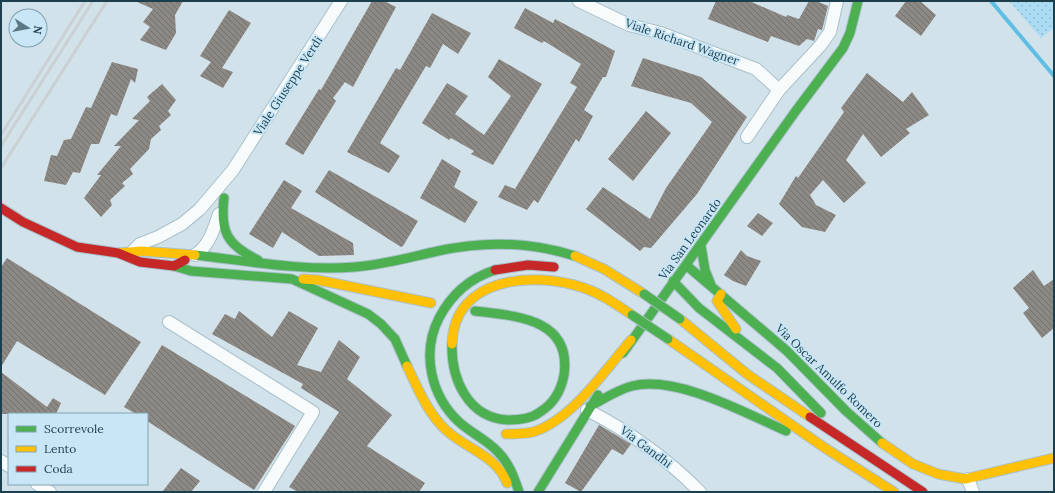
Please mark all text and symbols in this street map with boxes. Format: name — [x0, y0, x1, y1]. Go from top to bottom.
north arrow — [8, 8, 48, 48]
street label: Viale Richard Wagner — [622, 15, 742, 68]
text: N — [30, 24, 46, 36]
street label: Viale Giuseppe Verdi — [249, 33, 325, 139]
street label: Via San Leonardo — [654, 195, 724, 283]
street label: Via Oscar Amulfo Romero — [772, 320, 886, 431]
legend — [8, 413, 148, 485]
text: Scorrevole — [44, 421, 104, 436]
street label: Via Gandhi — [617, 422, 675, 471]
text: Lento — [44, 441, 76, 456]
text: Coda — [44, 461, 73, 476]

